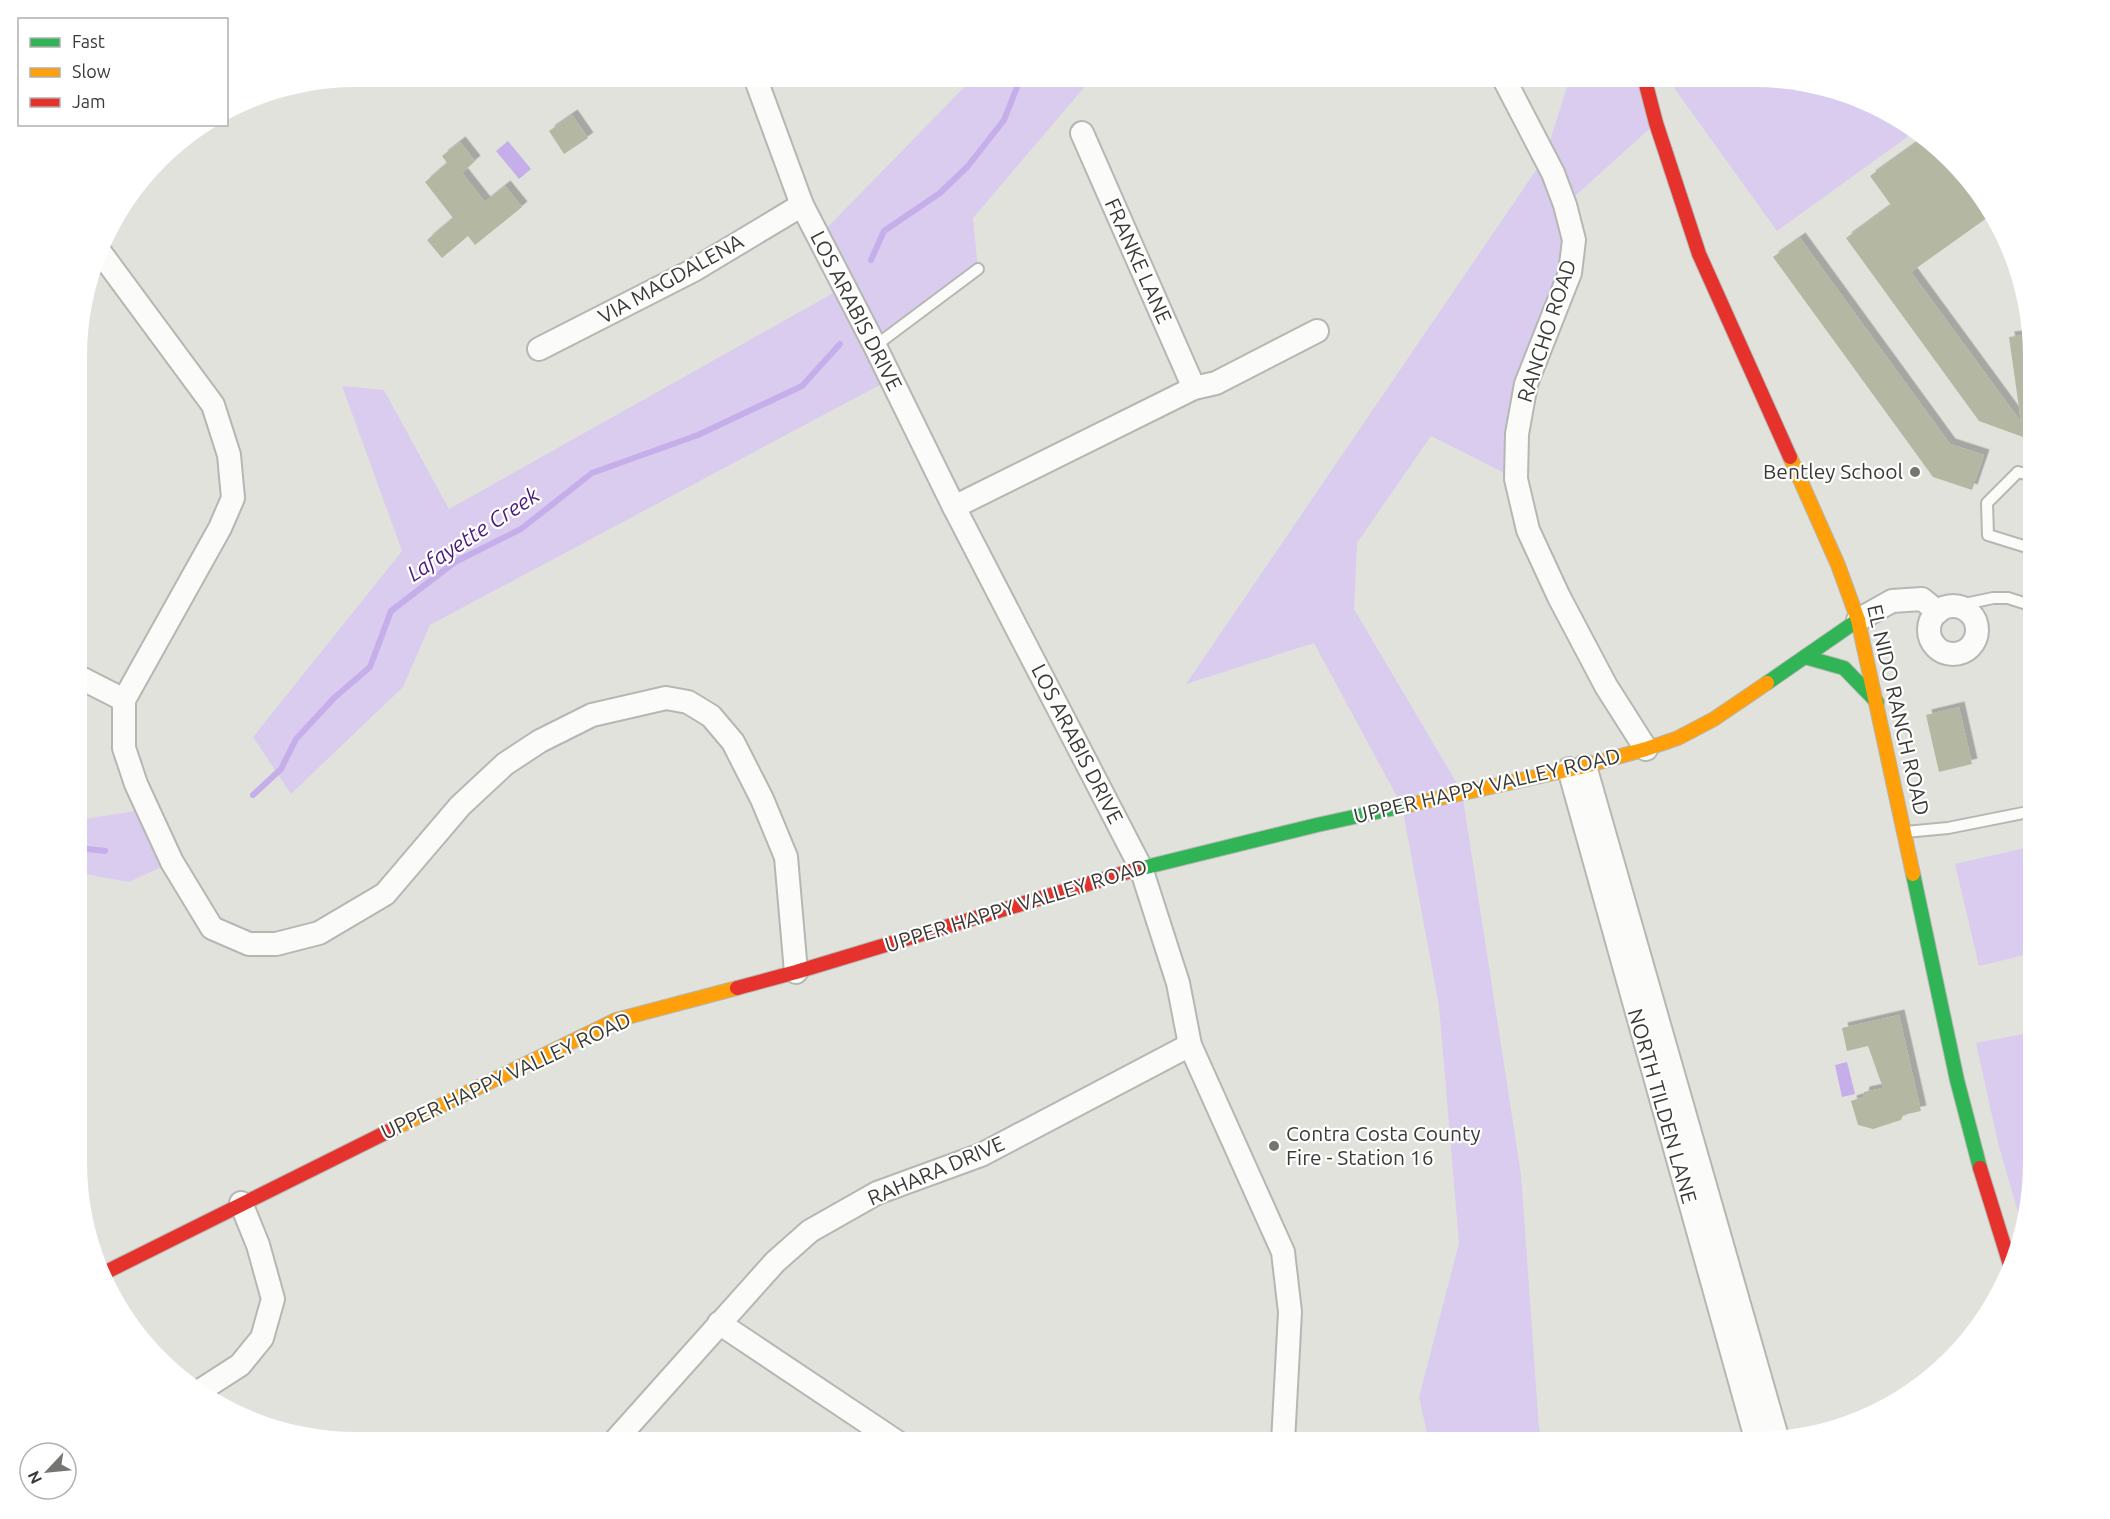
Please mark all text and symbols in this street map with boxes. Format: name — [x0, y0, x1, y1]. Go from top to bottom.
legend — [18, 18, 228, 126]
text: Fast — [72, 31, 105, 51]
text: Slow — [72, 61, 111, 81]
text: Jam — [72, 91, 106, 111]
street label: FRANKE LANE — [1101, 194, 1177, 327]
street label: LOS ARABIS DRIVE — [806, 227, 908, 394]
street label: VIA MAGDALENA — [594, 228, 748, 328]
street label: RANCHO ROAD — [1512, 256, 1580, 405]
place label: Bentley School — [1763, 459, 1903, 483]
marker: Bentley School — [1908, 465, 1922, 479]
water label: Lafayette Creek — [402, 481, 545, 586]
street label: EL NIDO RANCH ROAD — [1863, 602, 1935, 818]
street label: LOS ARABIS DRIVE — [1027, 660, 1129, 827]
street label: UPPER HAPPY VALLEY ROAD — [1351, 743, 1623, 827]
street label: UPPER HAPPY VALLEY ROAD — [882, 854, 1150, 956]
street label: UPPER HAPPY VALLEY ROAD — [377, 1006, 634, 1144]
street label: NORTH TILDEN LANE — [1624, 1006, 1702, 1206]
place label: Contra Costa County Fire - Station 16 — [1286, 1121, 1481, 1169]
street label: RAHARA DRIVE — [864, 1130, 1008, 1210]
marker: Contra Costa County Fire - Station 16 — [1267, 1139, 1281, 1153]
north arrow — [18, 1441, 78, 1501]
text: N — [24, 1468, 45, 1487]

